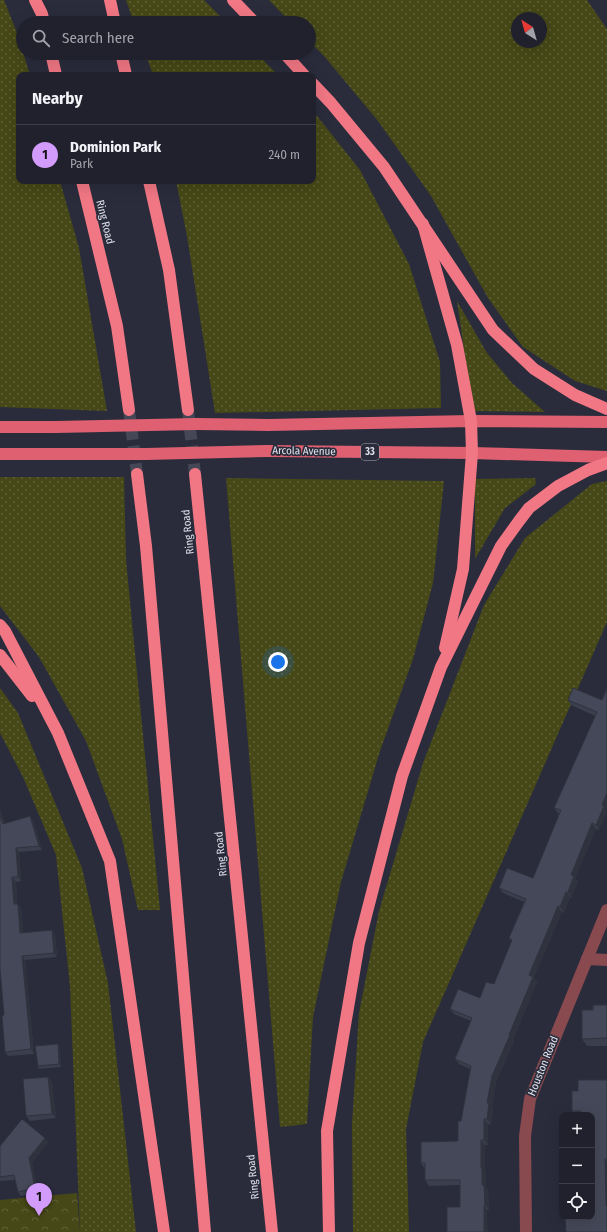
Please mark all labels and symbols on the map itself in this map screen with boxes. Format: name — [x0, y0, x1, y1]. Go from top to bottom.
north arrow — [511, 12, 547, 48]
street label: Ring Road — [93, 199, 117, 245]
street label: Arcola Avenue — [272, 444, 336, 458]
road number: 33 — [361, 444, 379, 460]
street label: Ring Road — [179, 509, 197, 555]
your location — [268, 652, 288, 672]
street label: Ring Road — [212, 831, 230, 877]
street label: Houston Road — [525, 1034, 561, 1098]
street label: Ring Road — [244, 1154, 262, 1200]
pin: 1 — [26, 1183, 52, 1216]

